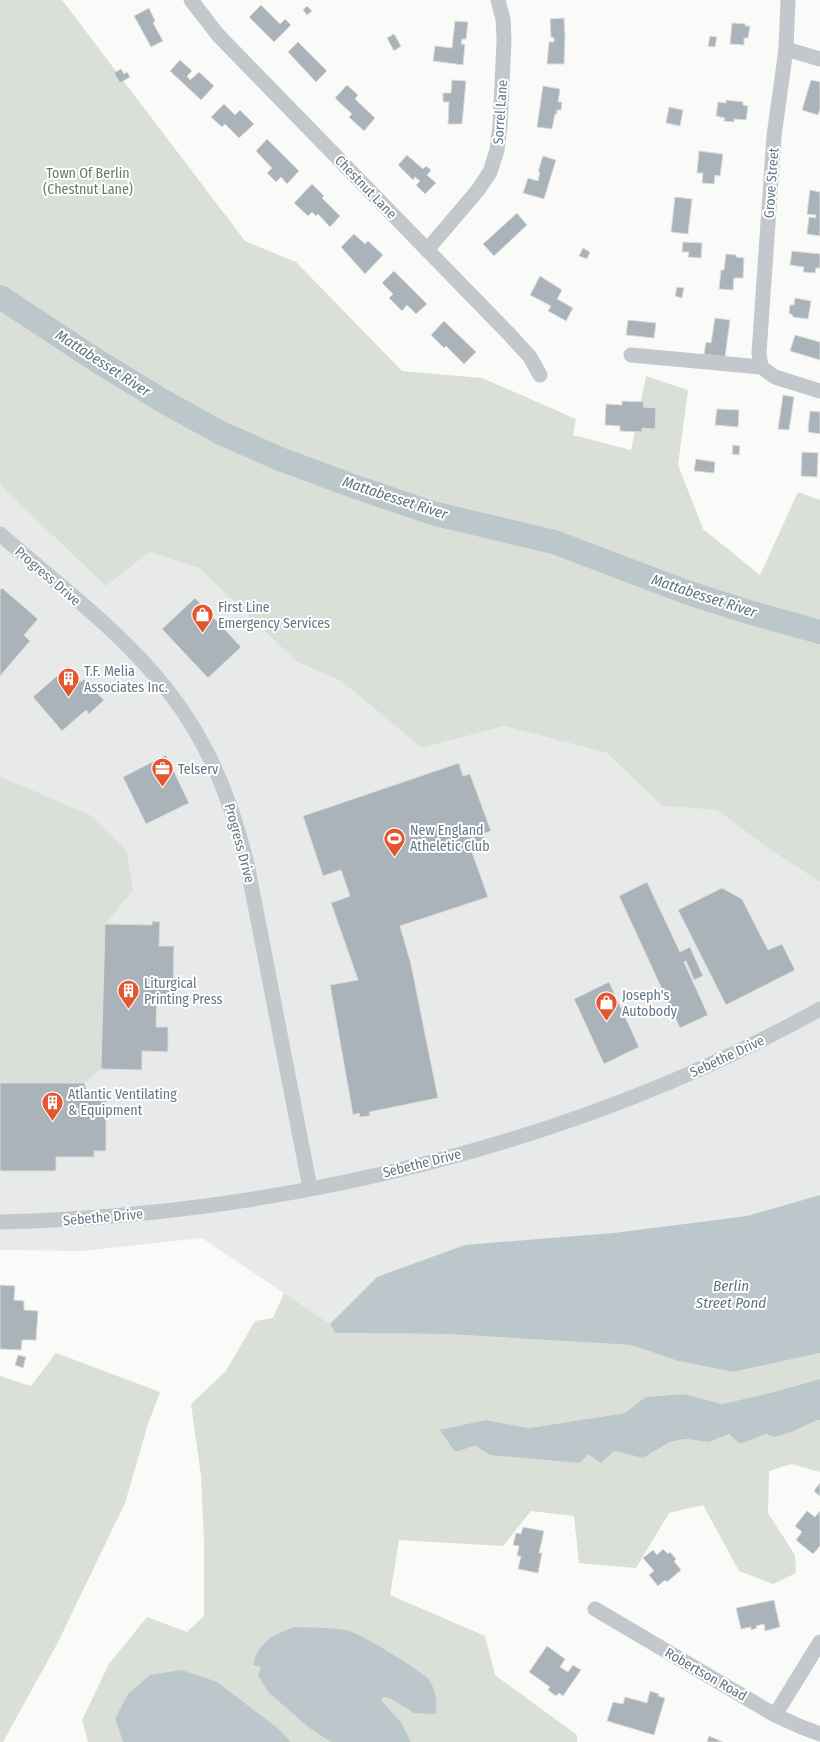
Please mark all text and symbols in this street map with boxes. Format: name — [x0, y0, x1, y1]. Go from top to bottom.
street label: Sorrel Lane — [490, 79, 511, 145]
street label: Grove Street — [761, 147, 782, 219]
street label: Chestnut Lane — [331, 152, 400, 223]
park label: Town Of Berlin (Chestnut Lane) — [43, 165, 133, 198]
water label: Mattabesset River — [52, 326, 154, 401]
water label: Mattabesset River — [340, 473, 451, 524]
street label: Progress Drive — [11, 543, 84, 610]
water label: Mattabesset River — [649, 571, 760, 622]
place label: First Line Emergency Services — [218, 599, 330, 632]
shop icon: First Line Emergency Services — [189, 602, 215, 635]
place label: T.F. Melia Associates Inc. — [84, 663, 168, 696]
building icon: T.F. Melia Associates Inc. — [55, 666, 81, 699]
office icon: Telserv — [149, 756, 175, 789]
place label: Telserv — [178, 761, 219, 778]
street label: Progress Drive — [221, 802, 258, 885]
place label: New England Atheletic Club — [410, 822, 490, 855]
sports icon: New England Atheletic Club — [382, 825, 408, 858]
place label: Liturgical Printing Press — [144, 975, 222, 1008]
building icon: Liturgical Printing Press — [116, 978, 142, 1011]
place label: Joseph's Autobody — [622, 987, 678, 1020]
shop icon: Joseph's Autobody — [593, 990, 619, 1023]
street label: Sebethe Drive — [687, 1032, 767, 1081]
place label: Atlantic Ventilating & Equipment — [68, 1086, 177, 1119]
building icon: Atlantic Ventilating & Equipment — [40, 1089, 66, 1122]
street label: Sebethe Drive — [381, 1146, 463, 1181]
street label: Sebethe Drive — [62, 1206, 144, 1229]
water label: Berlin Street Pond — [695, 1277, 766, 1312]
street label: Robertson Road — [662, 1644, 750, 1705]

